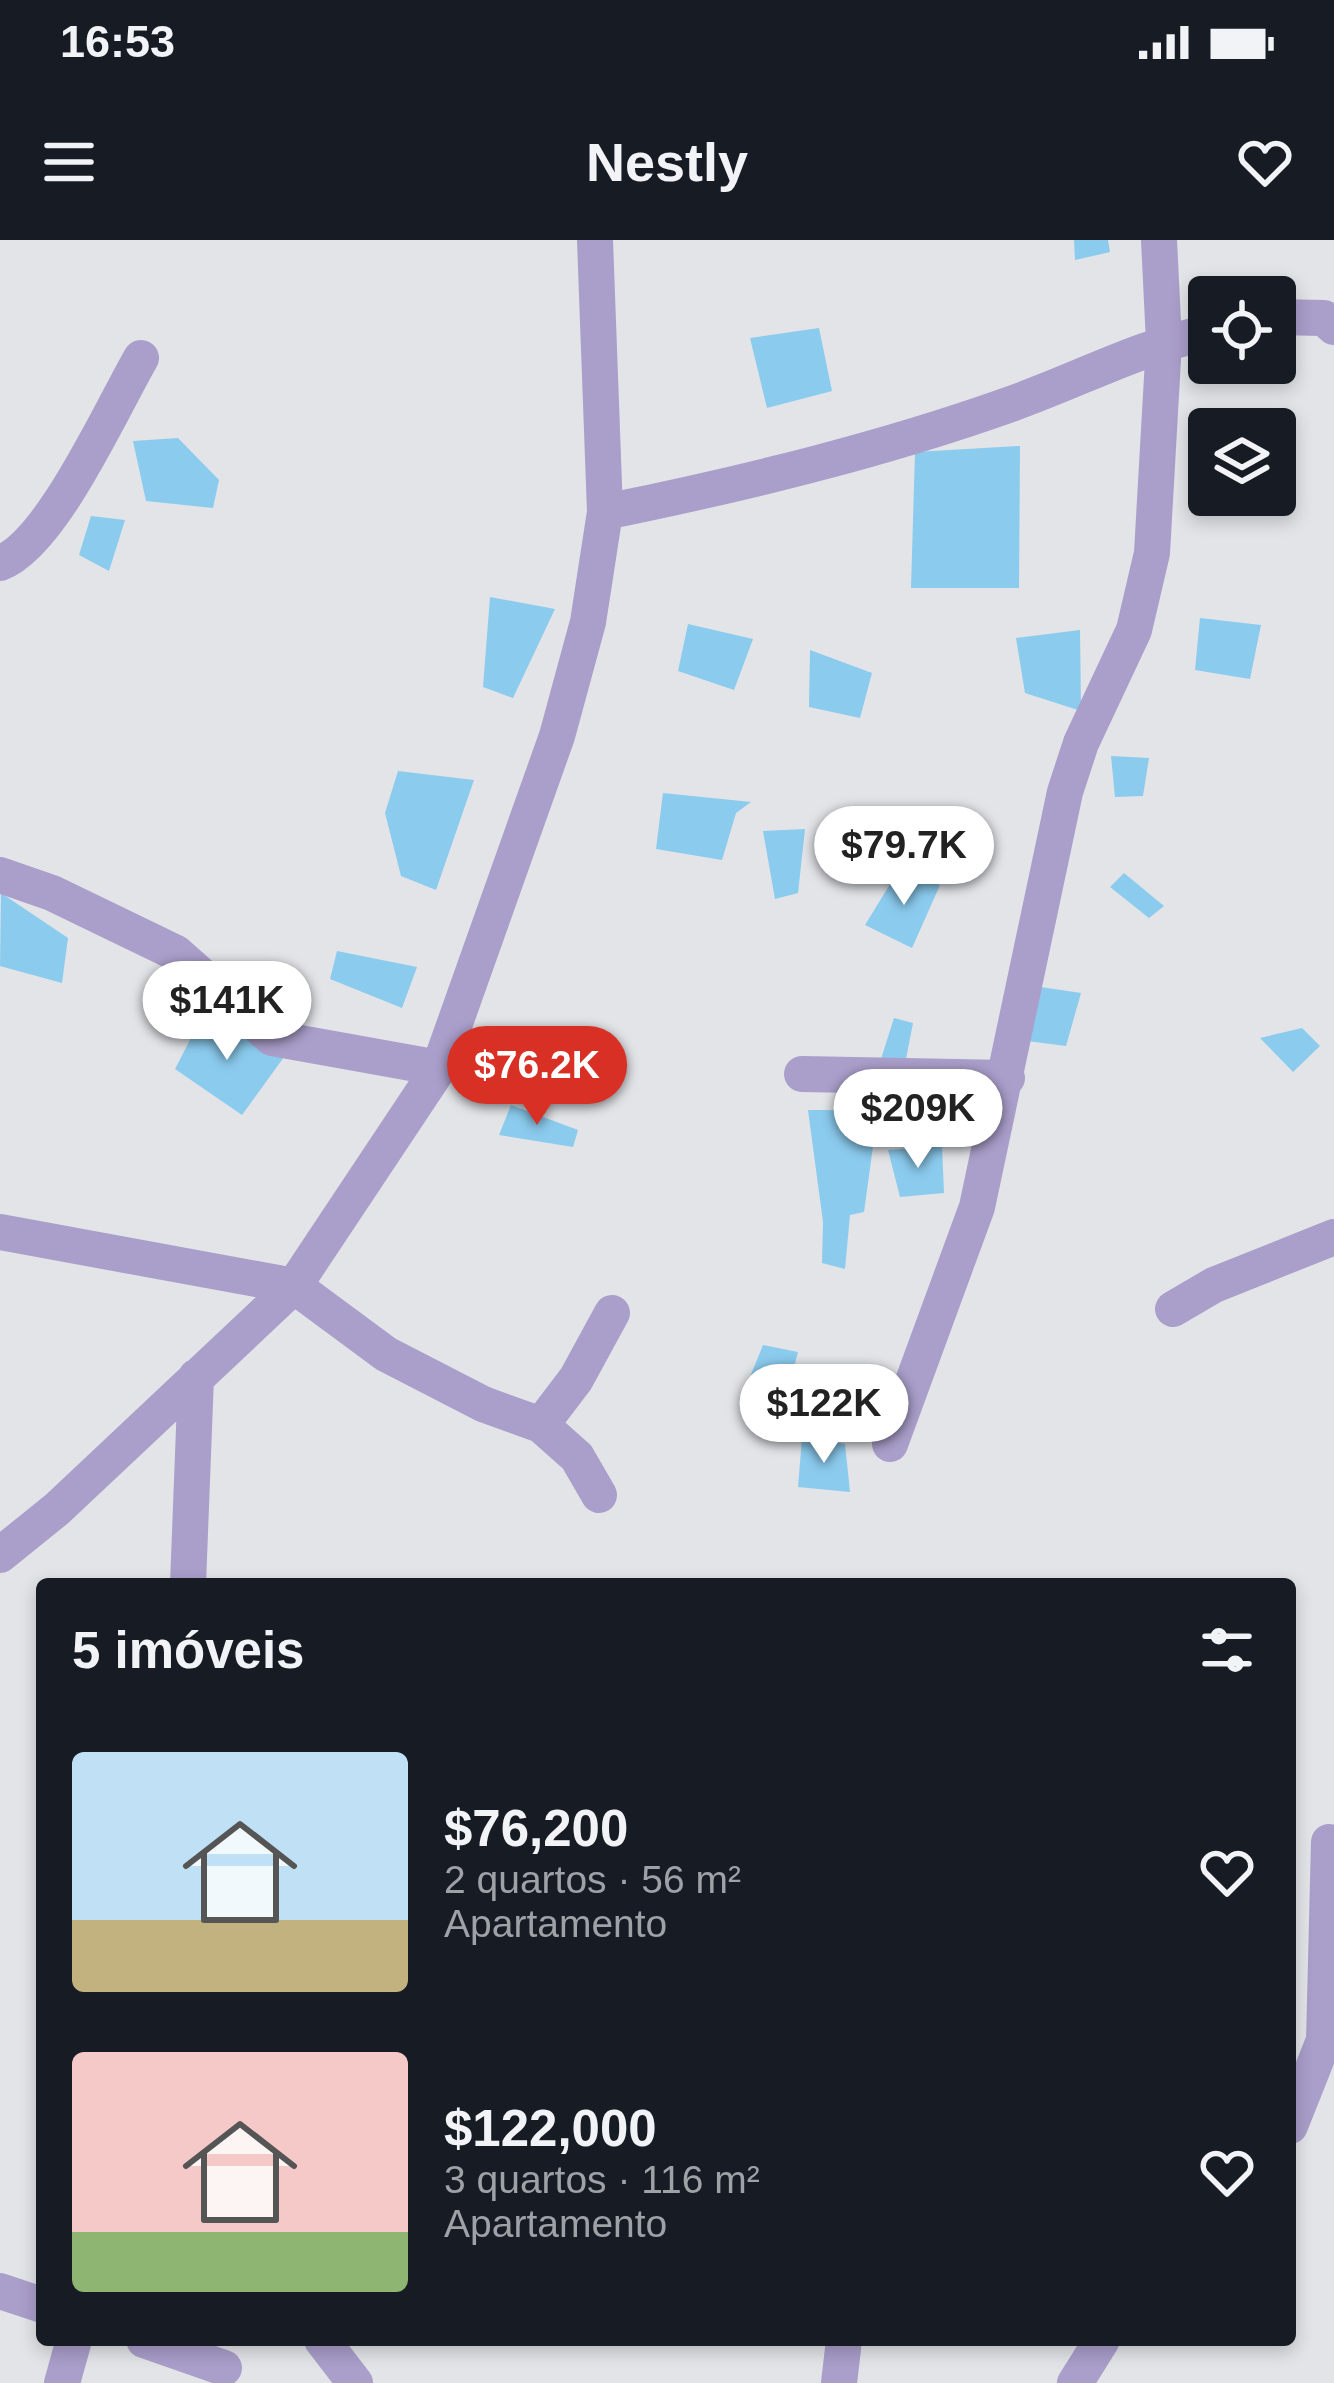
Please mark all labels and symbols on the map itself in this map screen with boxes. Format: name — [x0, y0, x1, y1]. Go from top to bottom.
pin: $79.7K — [806, 806, 1002, 908]
pin: $141K — [143, 961, 311, 1063]
pin: $76.2K — [439, 1026, 635, 1128]
pin: $209K — [834, 1069, 1002, 1171]
pin: $122K — [740, 1364, 908, 1466]

